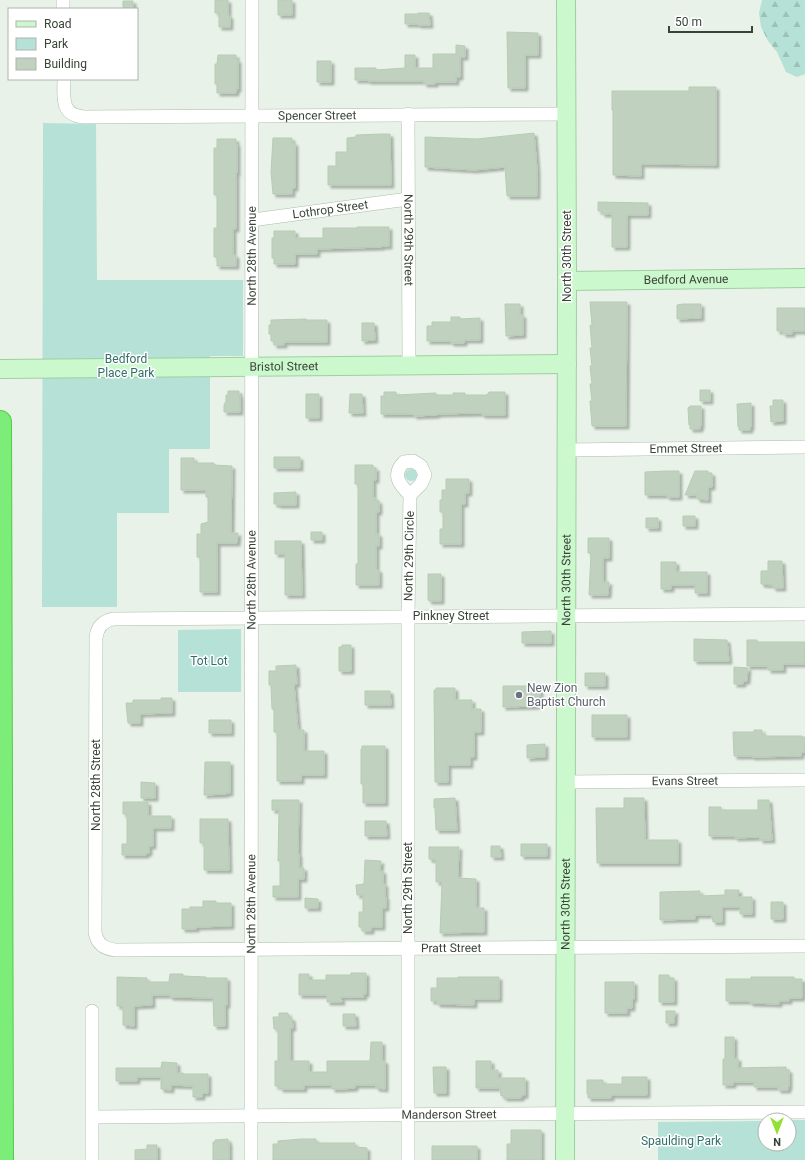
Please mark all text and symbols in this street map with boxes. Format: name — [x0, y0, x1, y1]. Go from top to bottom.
legend — [8, 8, 138, 80]
scale bar — [669, 8, 752, 34]
text: 50 m — [675, 15, 702, 29]
text: Road — [44, 17, 72, 31]
text: Park — [44, 37, 69, 51]
text: Building — [44, 57, 87, 71]
street label: Spencer Street — [278, 108, 356, 123]
street label: North 29th Street — [401, 194, 416, 286]
street label: Lothrop Street — [292, 197, 369, 221]
street label: North 28th Avenue — [245, 206, 259, 306]
street label: North 30th Street — [560, 210, 574, 302]
street label: Bedford Avenue — [644, 272, 728, 287]
park label: Bedford Place Park — [98, 352, 155, 380]
street label: Bristol Street — [249, 359, 319, 374]
street label: Emmet Street — [649, 441, 723, 456]
street label: North 29th Circle — [401, 511, 417, 601]
street label: North 28th Avenue — [244, 530, 259, 630]
street label: North 30th Street — [559, 534, 573, 626]
street label: Pinkney Street — [413, 609, 489, 623]
park label: Tot Lot — [190, 654, 228, 668]
place label: New Zion Baptist Church — [527, 681, 606, 709]
marker: New Zion Baptist Church — [514, 690, 524, 700]
street label: North 28th Street — [89, 739, 103, 831]
street label: Evans Street — [652, 774, 718, 788]
street label: North 29th Street — [401, 842, 415, 934]
street label: North 28th Avenue — [244, 854, 258, 954]
street label: North 30th Street — [558, 858, 573, 950]
street label: Pratt Street — [421, 941, 482, 955]
street label: Manderson Street — [401, 1107, 497, 1122]
north arrow — [757, 1112, 797, 1152]
park label: Spaulding Park — [641, 1134, 722, 1148]
text: N — [773, 1135, 781, 1148]

